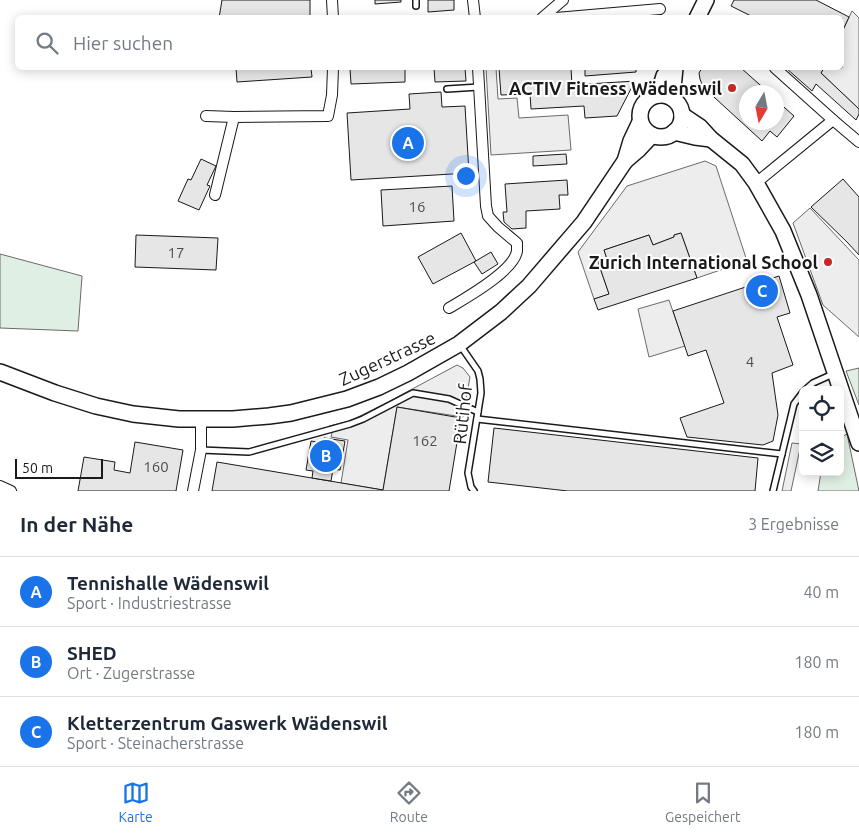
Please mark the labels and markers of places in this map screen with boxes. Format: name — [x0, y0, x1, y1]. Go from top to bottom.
place label: ACTIV Fitness Wädenswil — [509, 78, 723, 98]
marker: ACTIV Fitness Wädenswil — [726, 82, 738, 94]
pin: A — [392, 124, 424, 162]
place label: Zurich International School — [589, 252, 819, 272]
marker: Zurich International School — [822, 256, 834, 268]
pin: C — [746, 272, 778, 310]
pin: B — [310, 437, 342, 475]

